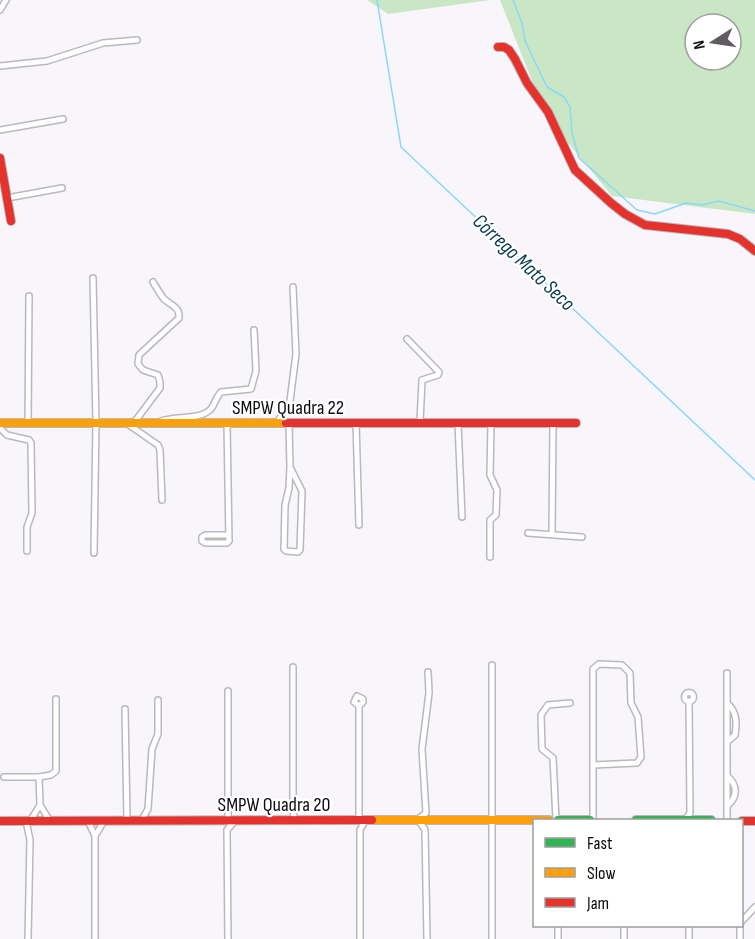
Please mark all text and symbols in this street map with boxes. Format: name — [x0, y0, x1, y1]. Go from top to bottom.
north arrow — [683, 12, 743, 72]
text: N — [690, 39, 710, 51]
water label: Córrego Mato Seco — [467, 209, 580, 316]
street label: SMPW Quadra 22 — [232, 396, 344, 420]
street label: SMPW Quadra 20 — [218, 793, 330, 817]
legend — [533, 819, 743, 927]
text: Fast — [587, 833, 613, 854]
text: Slow — [587, 863, 616, 884]
text: Jam — [586, 893, 609, 914]

